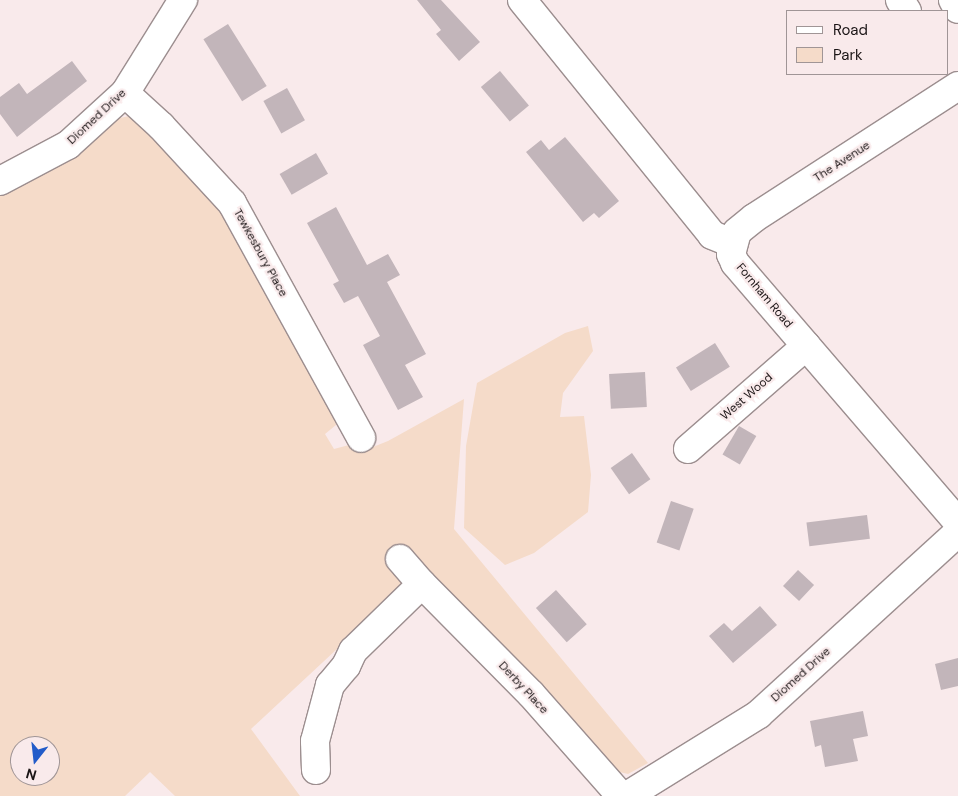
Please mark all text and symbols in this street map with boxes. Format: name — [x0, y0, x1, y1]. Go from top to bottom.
legend — [786, 10, 948, 75]
text: Road — [833, 20, 868, 40]
text: Park — [833, 45, 863, 65]
street label: Diomed Drive — [65, 86, 129, 148]
street label: The Avenue — [811, 138, 873, 186]
street label: Tewkesbury Place — [230, 206, 290, 300]
street label: Fornham Road — [733, 261, 795, 331]
street label: West Wood — [718, 370, 776, 424]
street label: Diomed Drive — [768, 645, 834, 705]
street label: Derby Place — [495, 659, 551, 717]
north arrow — [10, 736, 60, 786]
text: N — [24, 764, 39, 785]

